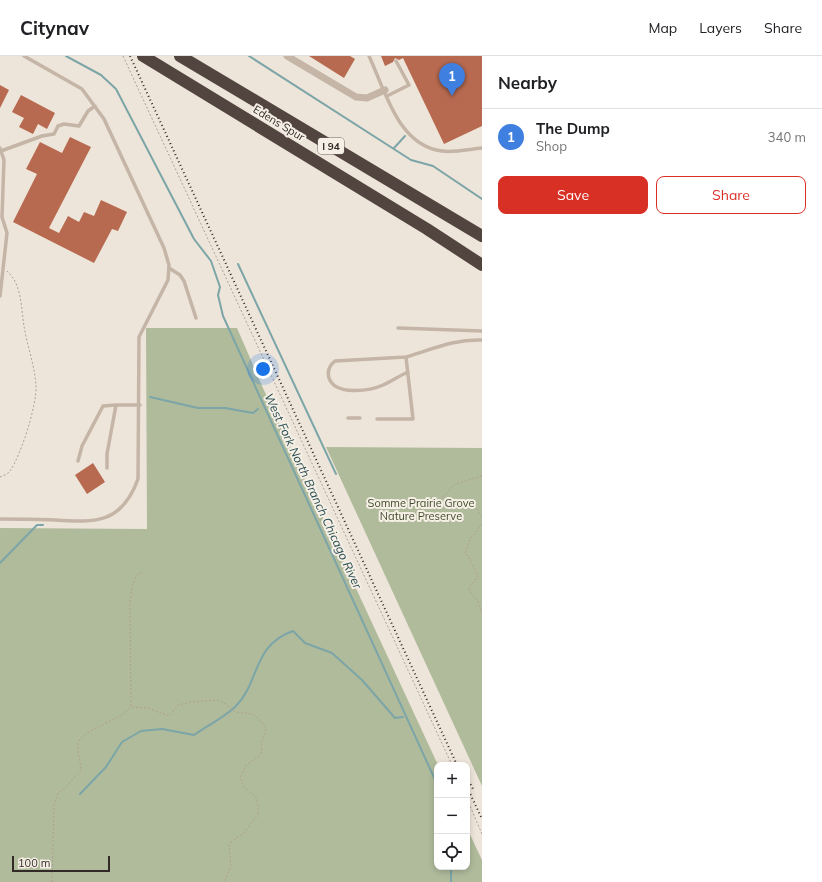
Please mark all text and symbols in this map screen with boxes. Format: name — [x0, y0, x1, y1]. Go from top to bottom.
text: Citynav — [20, 16, 89, 40]
text: Map — [648, 19, 677, 37]
text: Layers — [699, 19, 742, 37]
text: Share — [764, 19, 802, 37]
pin: 1 — [439, 63, 465, 96]
text: Nearby — [498, 72, 557, 93]
street label: Edens Spur — [251, 102, 307, 144]
text: The Dump — [536, 119, 610, 138]
text: 1 — [507, 129, 515, 145]
text: 340 m — [768, 129, 806, 145]
road number: I 94 — [318, 138, 344, 154]
text: Shop — [536, 138, 567, 154]
button: Save — [498, 176, 648, 214]
button: Share — [656, 176, 806, 214]
your location — [253, 359, 273, 379]
water label: West Fork North Branch Chicago River — [261, 391, 366, 591]
park label: Somme Prairie Grove Nature Preserve — [368, 496, 474, 523]
map controls — [434, 762, 470, 870]
button: + — [434, 762, 470, 798]
button: − — [434, 798, 470, 834]
button: locate — [434, 834, 470, 870]
scale bar — [12, 854, 110, 873]
text: 100 m — [18, 856, 50, 870]

